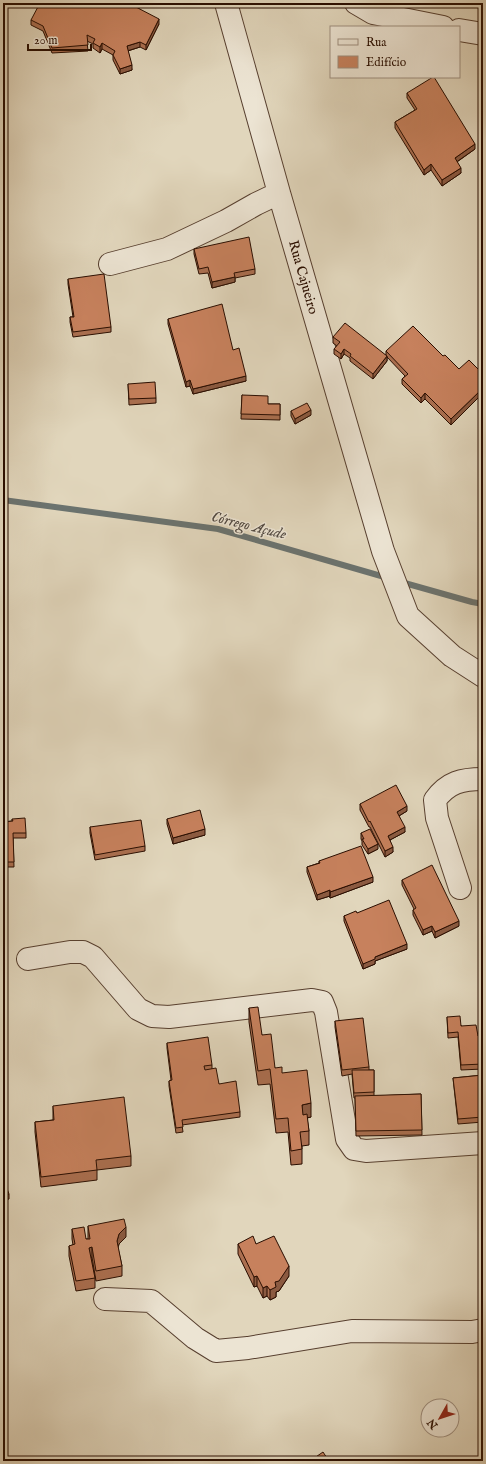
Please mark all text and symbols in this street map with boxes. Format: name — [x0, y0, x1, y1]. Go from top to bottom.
scale bar — [28, 26, 91, 52]
legend — [330, 26, 460, 78]
text: 20 m — [34, 33, 57, 48]
text: Rua — [366, 35, 387, 50]
text: Edifício — [366, 55, 407, 70]
street label: Rua Cajueiro — [284, 238, 322, 317]
water label: Córrego Açude — [209, 507, 288, 545]
north arrow — [420, 1398, 460, 1438]
text: N — [424, 1415, 442, 1433]

